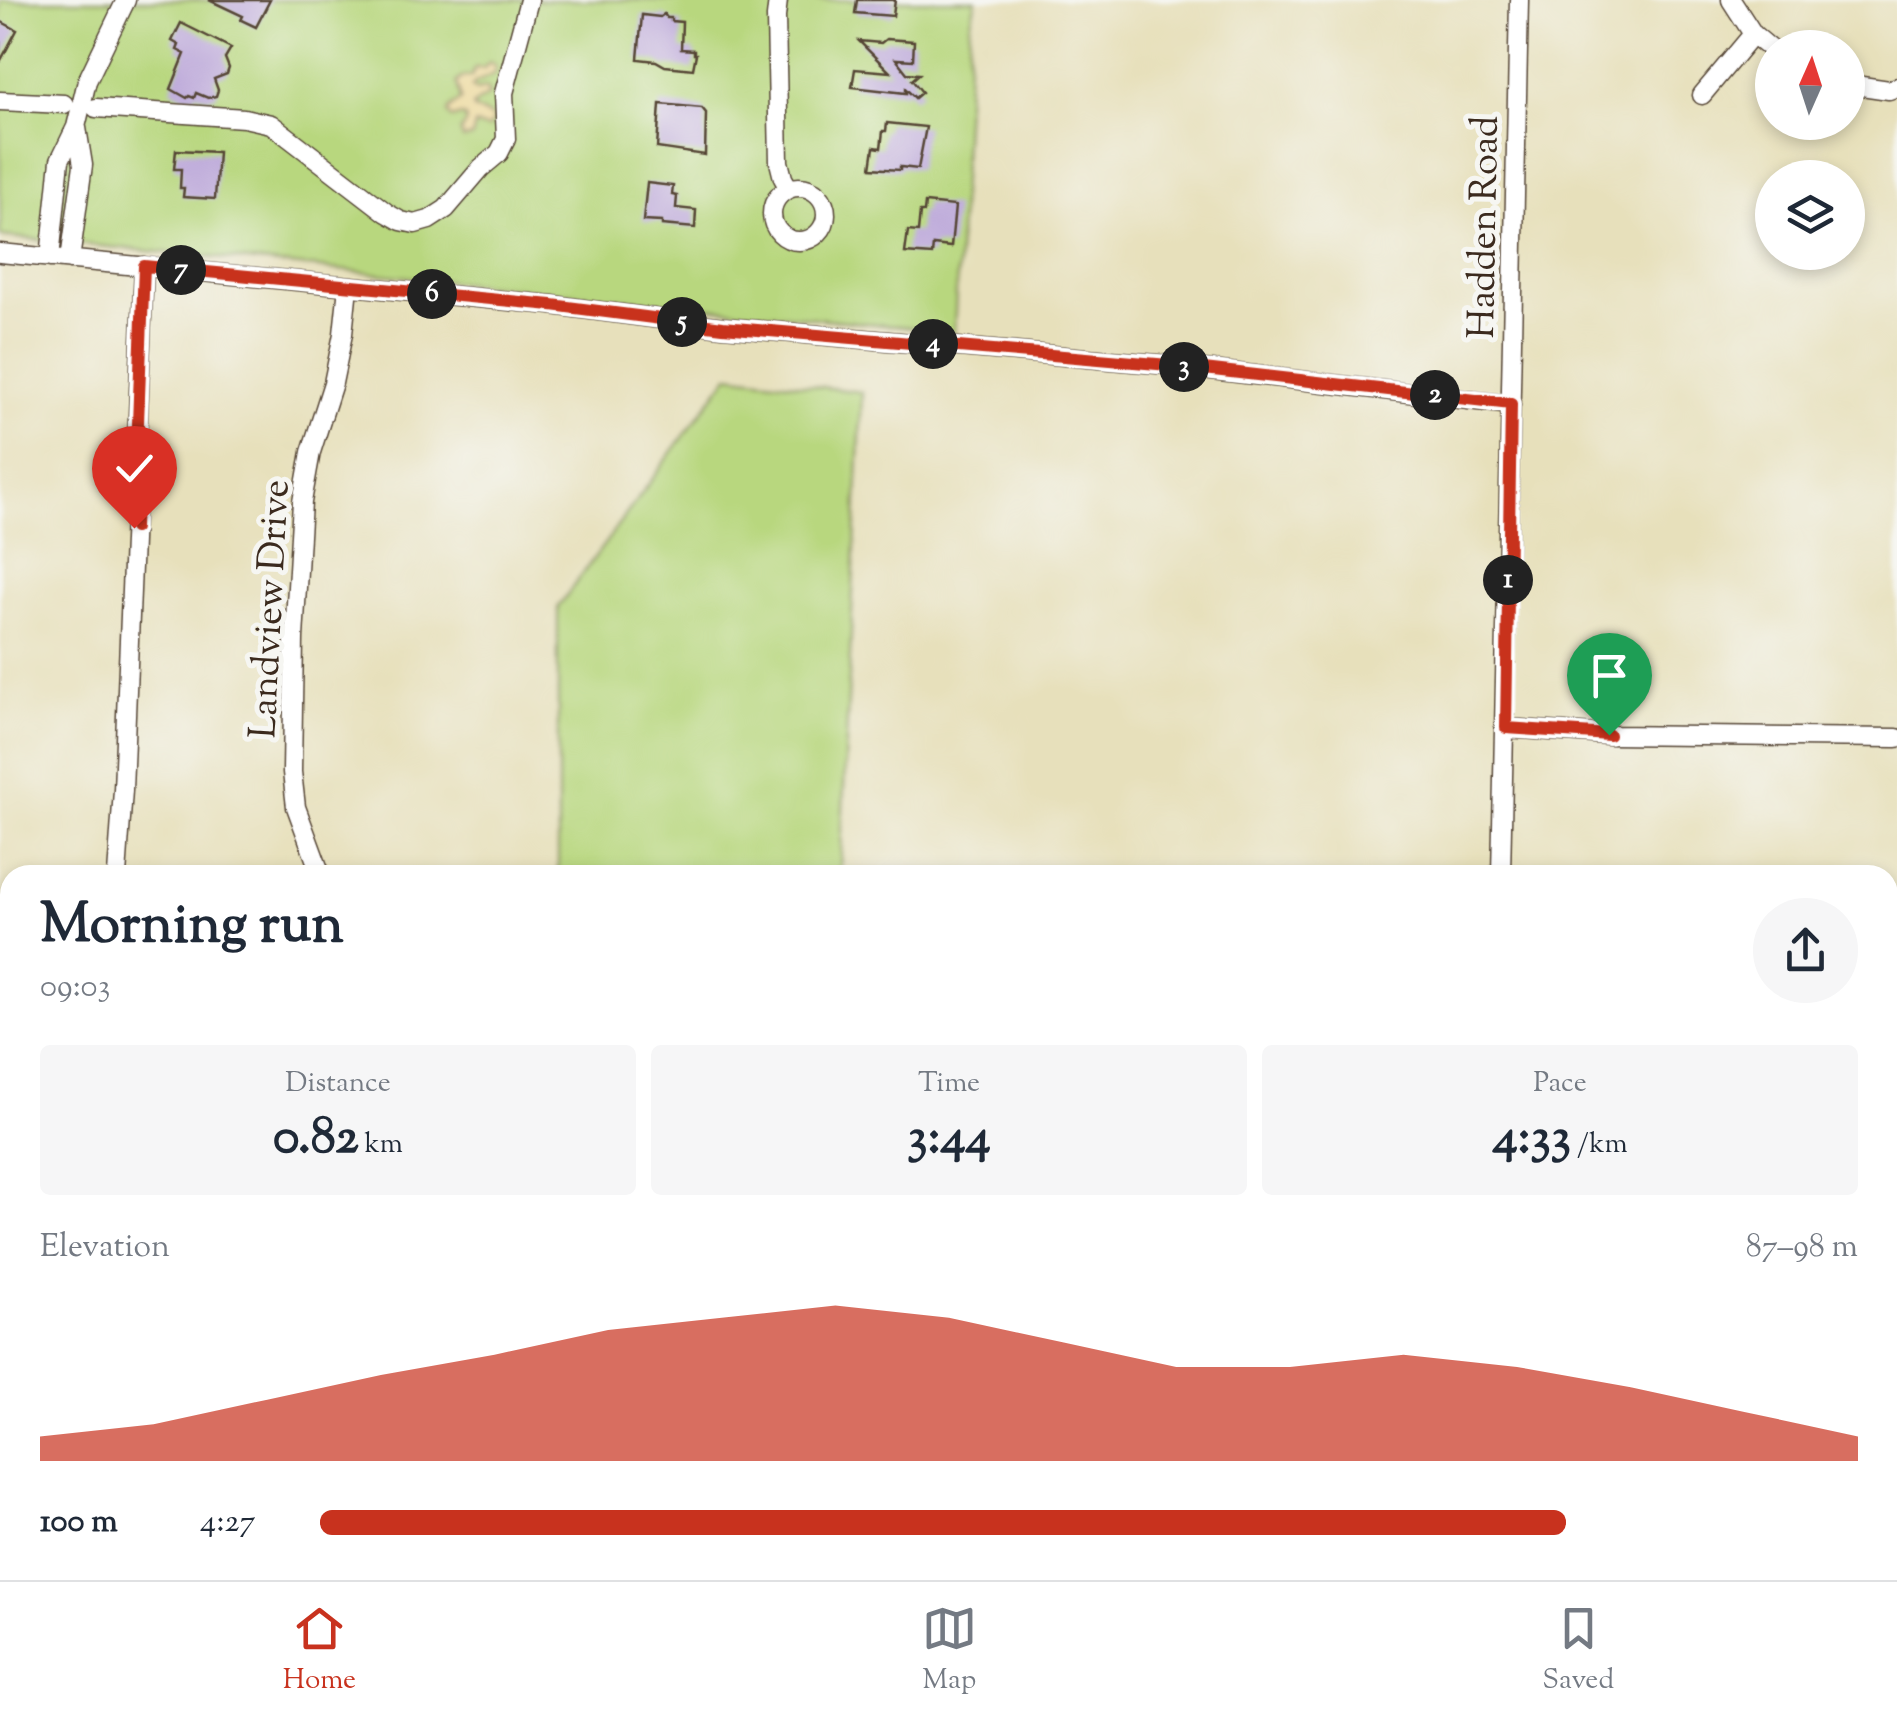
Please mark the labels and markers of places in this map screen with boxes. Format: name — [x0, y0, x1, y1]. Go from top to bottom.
pin: 7 — [156, 245, 206, 295]
pin: 6 — [407, 269, 457, 319]
pin: 5 — [657, 297, 707, 347]
pin: 4 — [908, 319, 958, 369]
pin: 3 — [1159, 342, 1209, 392]
pin: 2 — [1410, 370, 1460, 420]
pin — [92, 426, 177, 529]
pin: 1 — [1483, 555, 1533, 605]
pin — [1567, 633, 1652, 736]

